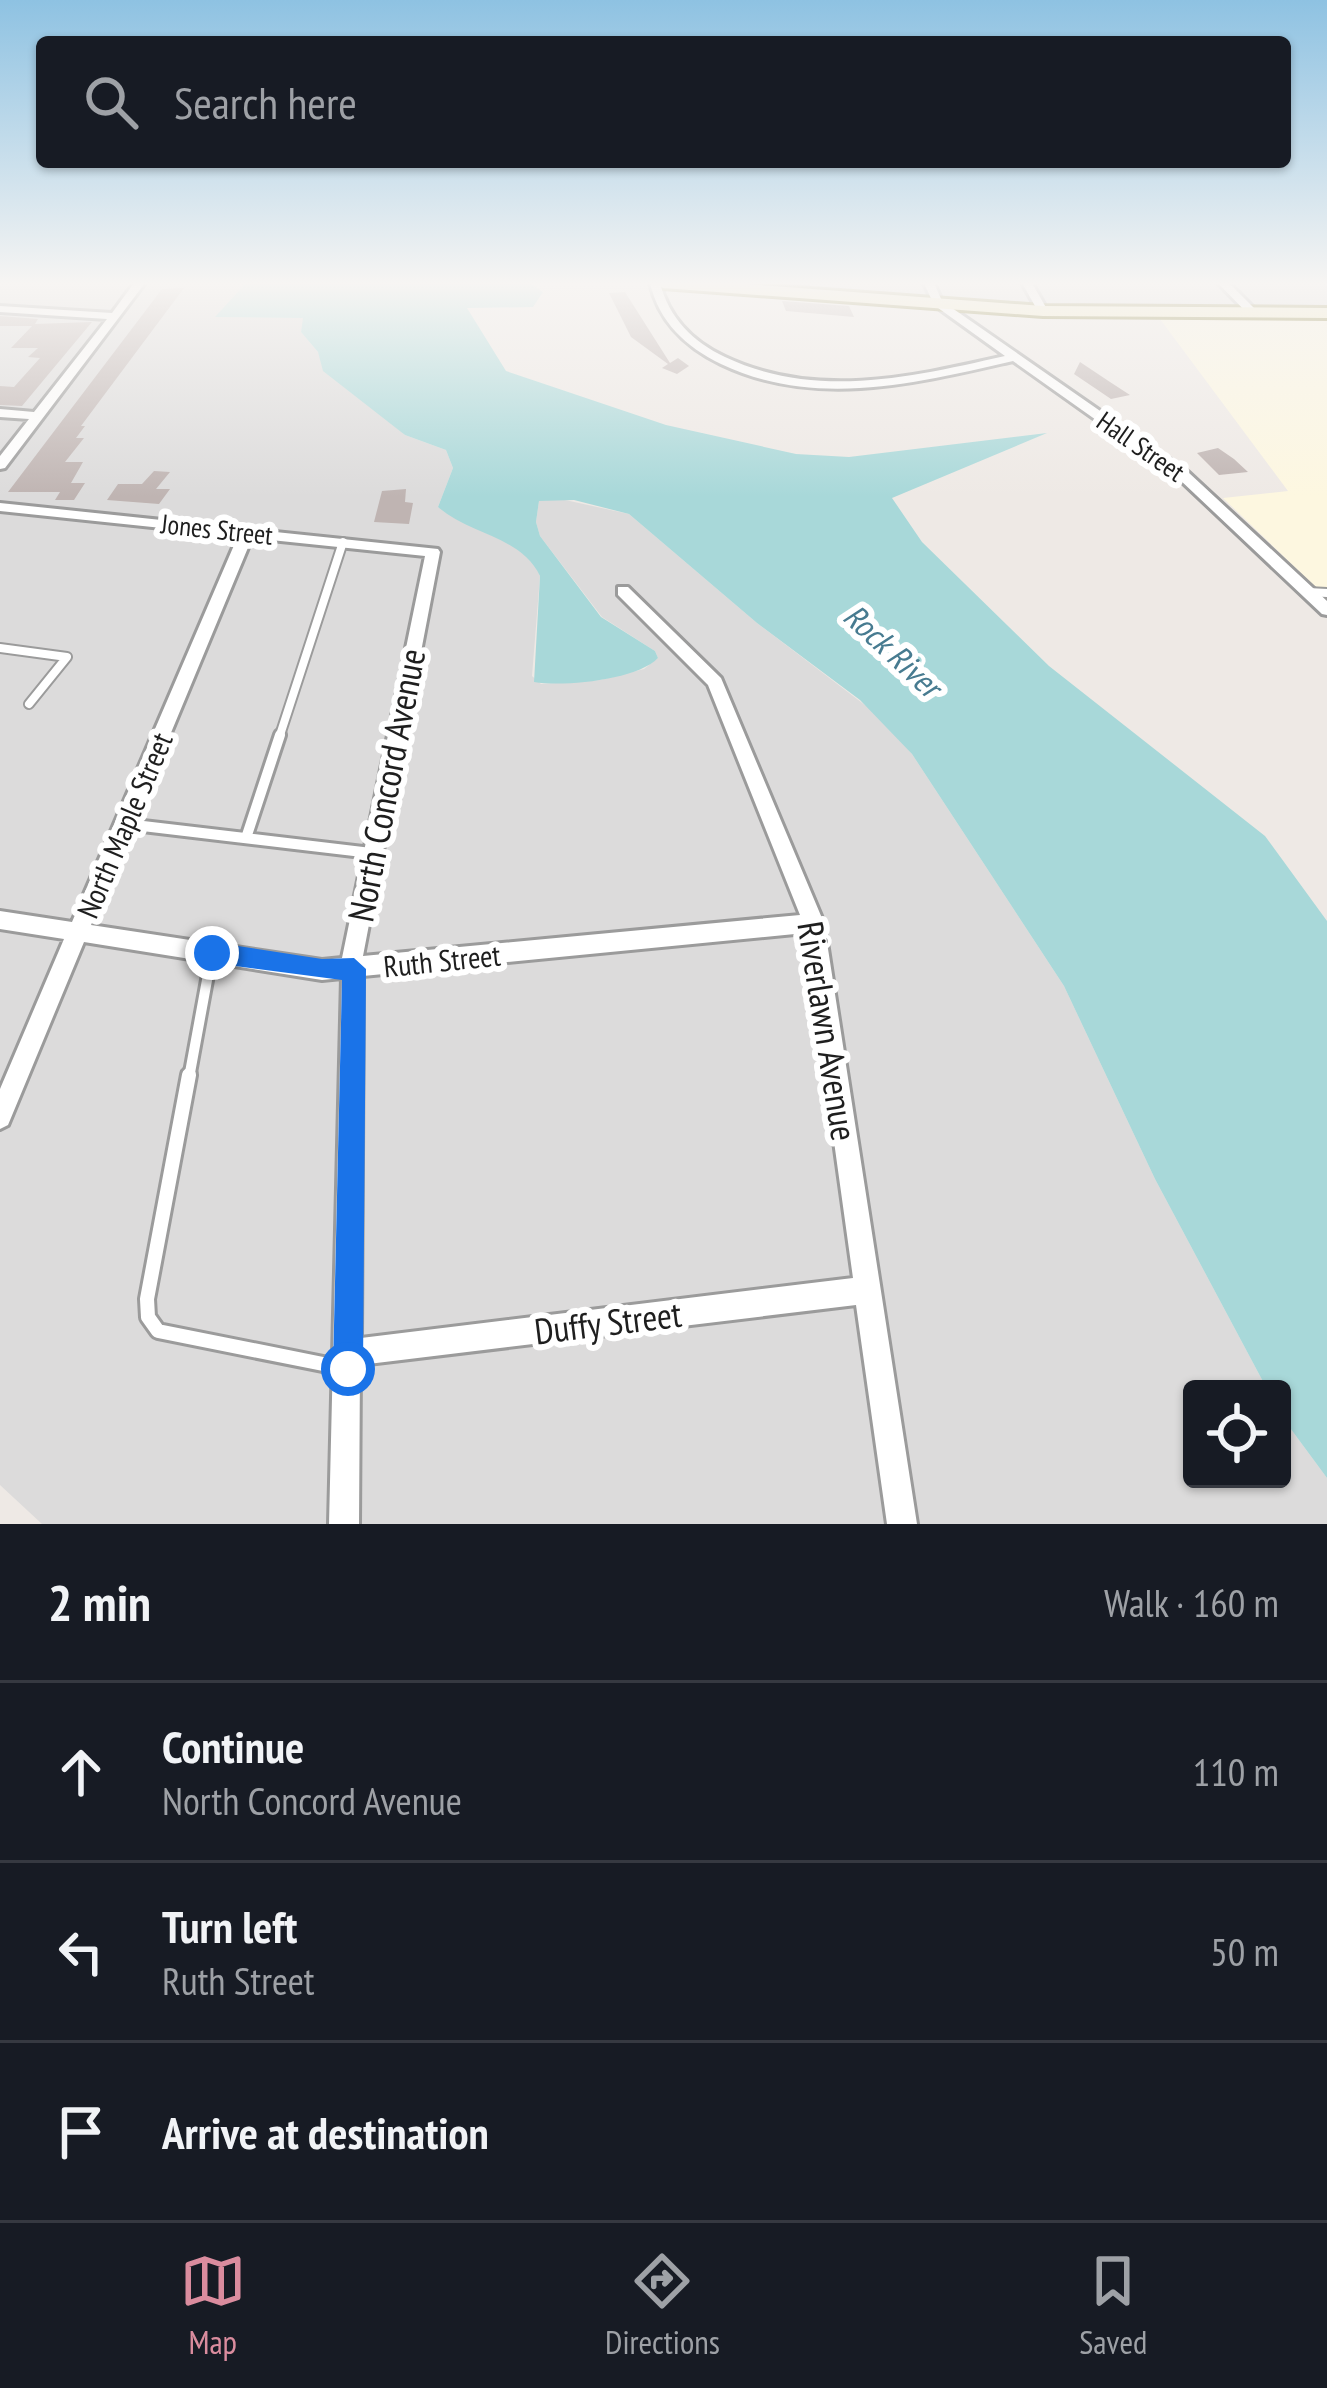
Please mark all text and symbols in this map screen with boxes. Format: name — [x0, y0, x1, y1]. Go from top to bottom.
search box — [36, 36, 1291, 168]
icon: search — [78, 69, 144, 135]
text: Search here — [174, 73, 357, 131]
street label: Hall Street — [1091, 404, 1192, 489]
street label: Jones Street — [159, 506, 275, 552]
water label: Rock River — [835, 594, 954, 709]
street label: North Concord Avenue — [337, 645, 435, 925]
street label: North Maple Street — [67, 726, 181, 924]
street label: Riverlawn Avenue — [787, 918, 869, 1144]
route end — [185, 926, 239, 980]
street label: Ruth Street — [382, 934, 503, 986]
street label: Duffy Street — [532, 1290, 684, 1354]
route start — [321, 1342, 375, 1396]
map controls — [1183, 1380, 1291, 1488]
button: locate — [1183, 1380, 1291, 1488]
text: 2 min — [48, 1569, 151, 1635]
text: Walk · 160 m — [1104, 1577, 1279, 1628]
text: Continue — [162, 1717, 304, 1775]
icon: ahead — [48, 1739, 114, 1805]
text: 110 m — [1193, 1746, 1279, 1797]
text: North Concord Avenue — [162, 1775, 462, 1826]
text: Turn left — [162, 1897, 297, 1955]
icon: left — [48, 1919, 114, 1985]
text: 50 m — [1210, 1926, 1279, 1977]
text: Ruth Street — [162, 1955, 315, 2006]
icon: arrive — [48, 2099, 114, 2165]
text: Arrive at destination — [162, 2103, 489, 2161]
tab: Map — [180, 2248, 246, 2363]
tab: Directions — [605, 2248, 720, 2363]
tab: Saved — [1079, 2248, 1147, 2363]

